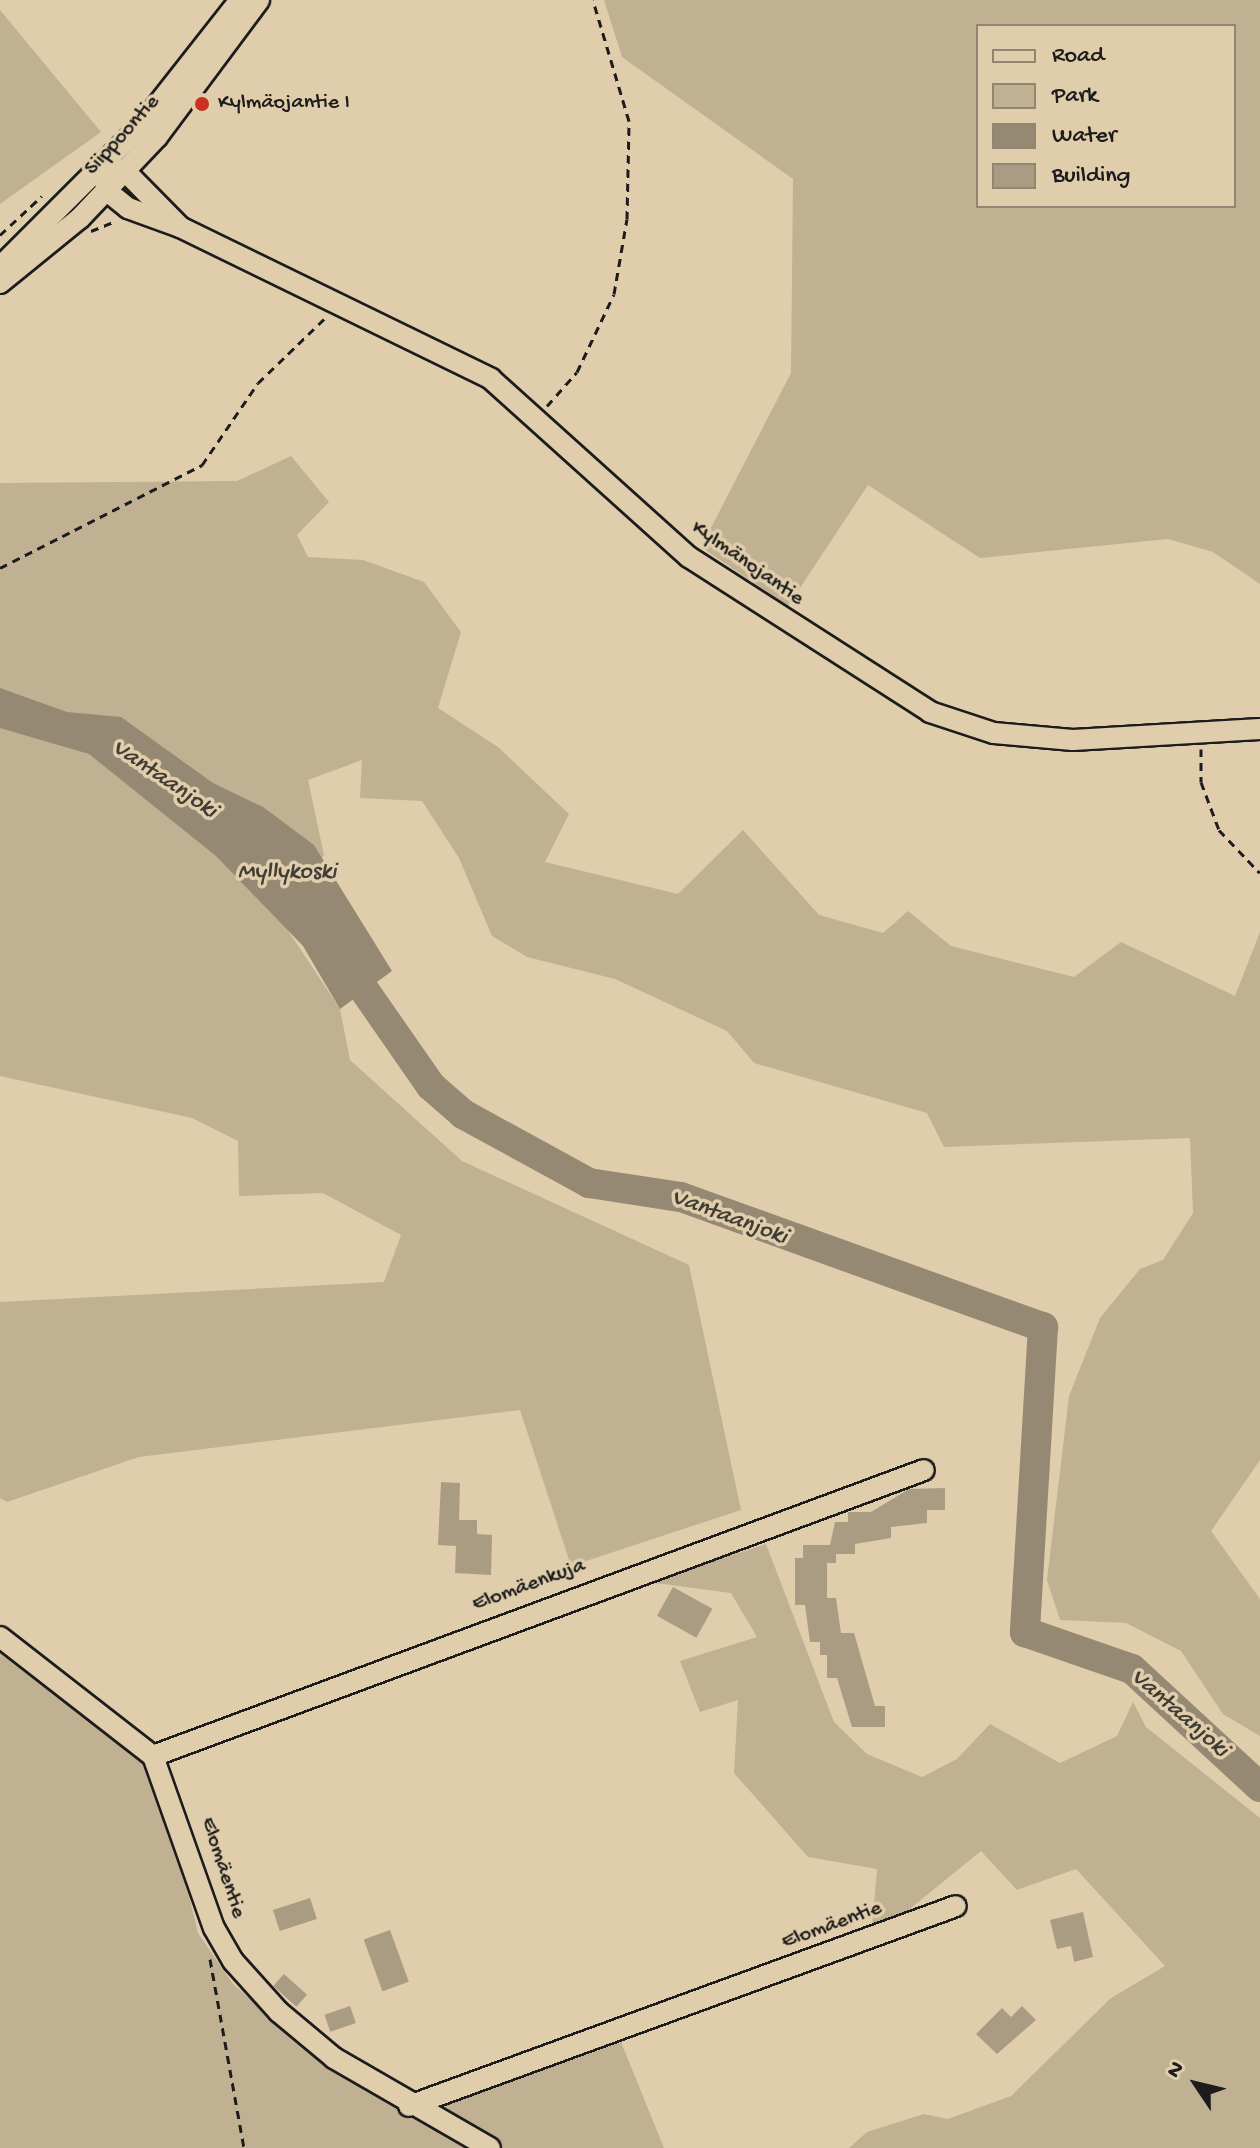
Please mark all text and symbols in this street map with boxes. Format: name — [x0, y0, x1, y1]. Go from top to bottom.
legend — [976, 24, 1236, 208]
text: Road — [1052, 42, 1104, 71]
text: Park — [1052, 82, 1098, 111]
street label: Siippoontie — [80, 90, 166, 182]
place label: Kylmäojantie I — [218, 91, 350, 117]
marker: Kylmäojantie I — [193, 95, 211, 113]
text: Water — [1052, 122, 1116, 151]
text: Building — [1052, 162, 1130, 191]
street label: Kylmänojantie — [686, 515, 808, 613]
water label: Vantaanjoki — [106, 734, 222, 826]
water label: Myllykoski — [238, 859, 336, 887]
water label: Vantaanjoki — [667, 1184, 791, 1252]
street label: Elomäenkuja — [469, 1553, 589, 1619]
water label: Vantaanjoki — [1124, 1663, 1234, 1765]
street label: Elomäentie — [193, 1814, 251, 1922]
street label: Elomäentie — [778, 1896, 886, 1956]
north arrow — [1156, 2044, 1236, 2124]
text: N — [1162, 2057, 1191, 2084]

